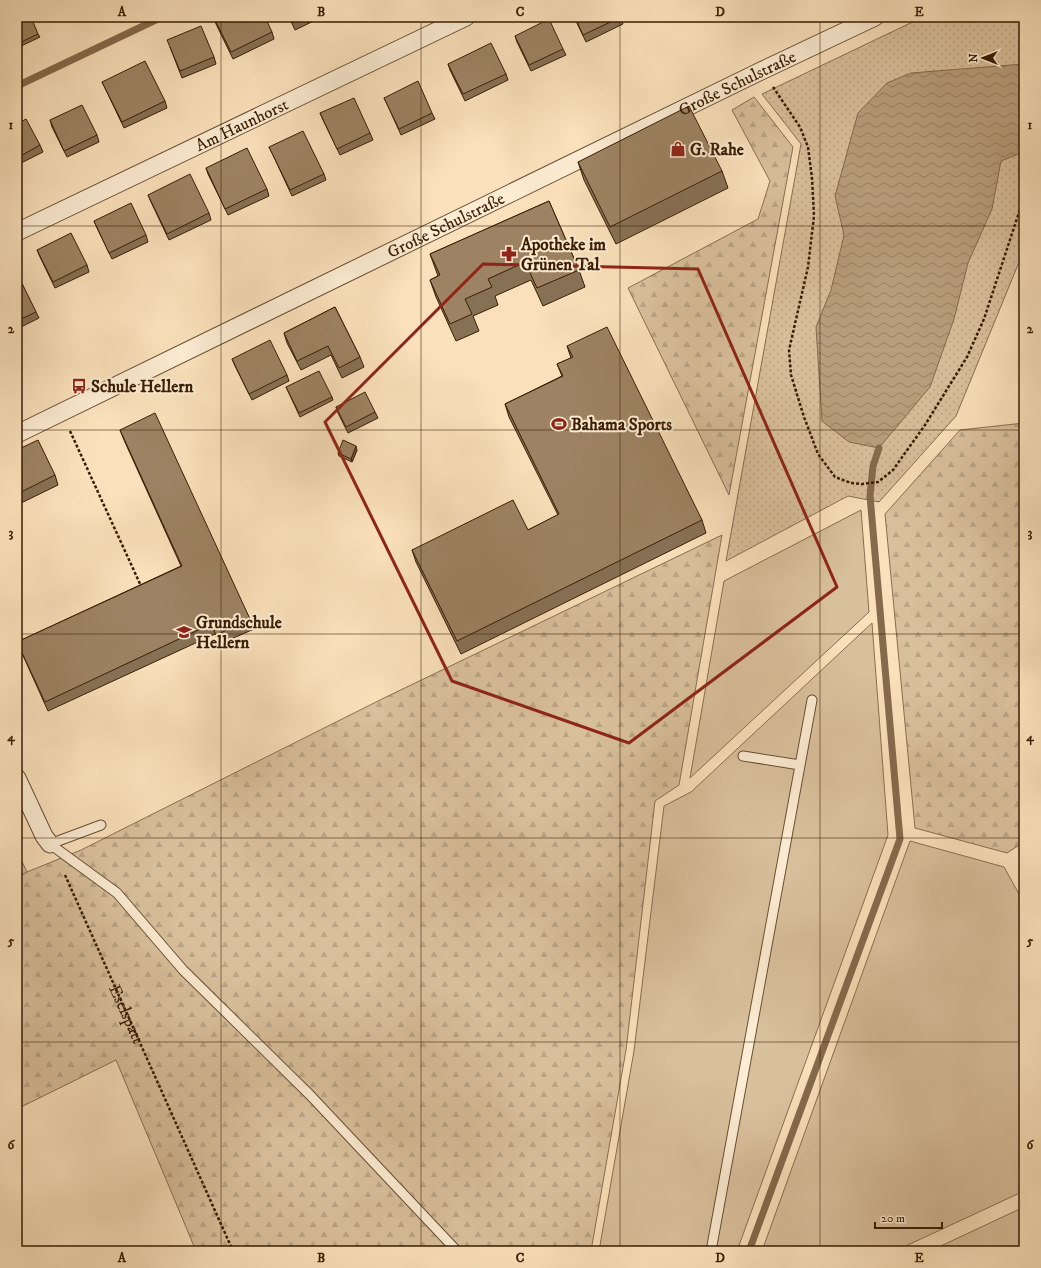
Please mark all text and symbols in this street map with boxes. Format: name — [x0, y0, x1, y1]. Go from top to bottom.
text: A — [117, 4, 127, 20]
text: B — [317, 4, 325, 20]
text: C — [516, 4, 525, 20]
text: D — [715, 4, 725, 20]
text: E — [914, 4, 924, 20]
north arrow — [963, 38, 1003, 78]
street label: Große Schulstraße — [675, 46, 800, 122]
text: N — [967, 53, 981, 63]
street label: Am Haunhorst — [192, 94, 293, 157]
text: 1 — [9, 117, 14, 133]
text: 1 — [1028, 117, 1033, 133]
place label: G. Rahe — [690, 139, 744, 161]
shop icon: G. Rahe — [669, 140, 687, 158]
street label: Große Schulstraße — [384, 188, 508, 264]
place label: Apotheke im Grünen Tal — [520, 234, 606, 276]
pharmacy icon: Apotheke im Grünen Tal — [500, 245, 518, 263]
text: 2 — [8, 321, 15, 337]
text: 2 — [1027, 321, 1034, 337]
place label: Schule Hellern — [91, 376, 194, 398]
bus stop icon: Schule Hellern — [70, 377, 88, 395]
place label: Bahama Sports — [571, 414, 672, 436]
sports icon: Bahama Sports — [550, 415, 568, 433]
text: 3 — [9, 525, 14, 541]
text: 3 — [1028, 525, 1033, 541]
place label: Grundschule Hellern — [196, 612, 282, 654]
school or university icon: Grundschule Hellern — [175, 623, 193, 641]
text: 4 — [6, 729, 15, 746]
text: 4 — [1025, 729, 1034, 746]
text: 5 — [7, 933, 15, 949]
text: 5 — [1026, 933, 1034, 949]
street label: Eselspatt — [103, 981, 149, 1048]
text: 6 — [8, 1137, 16, 1153]
text: 6 — [1027, 1137, 1035, 1153]
scale bar — [875, 1204, 942, 1230]
text: 20 m — [881, 1211, 905, 1226]
text: A — [117, 1250, 127, 1266]
text: B — [317, 1250, 325, 1266]
text: C — [516, 1250, 525, 1266]
text: D — [715, 1250, 725, 1266]
text: E — [914, 1250, 924, 1266]

